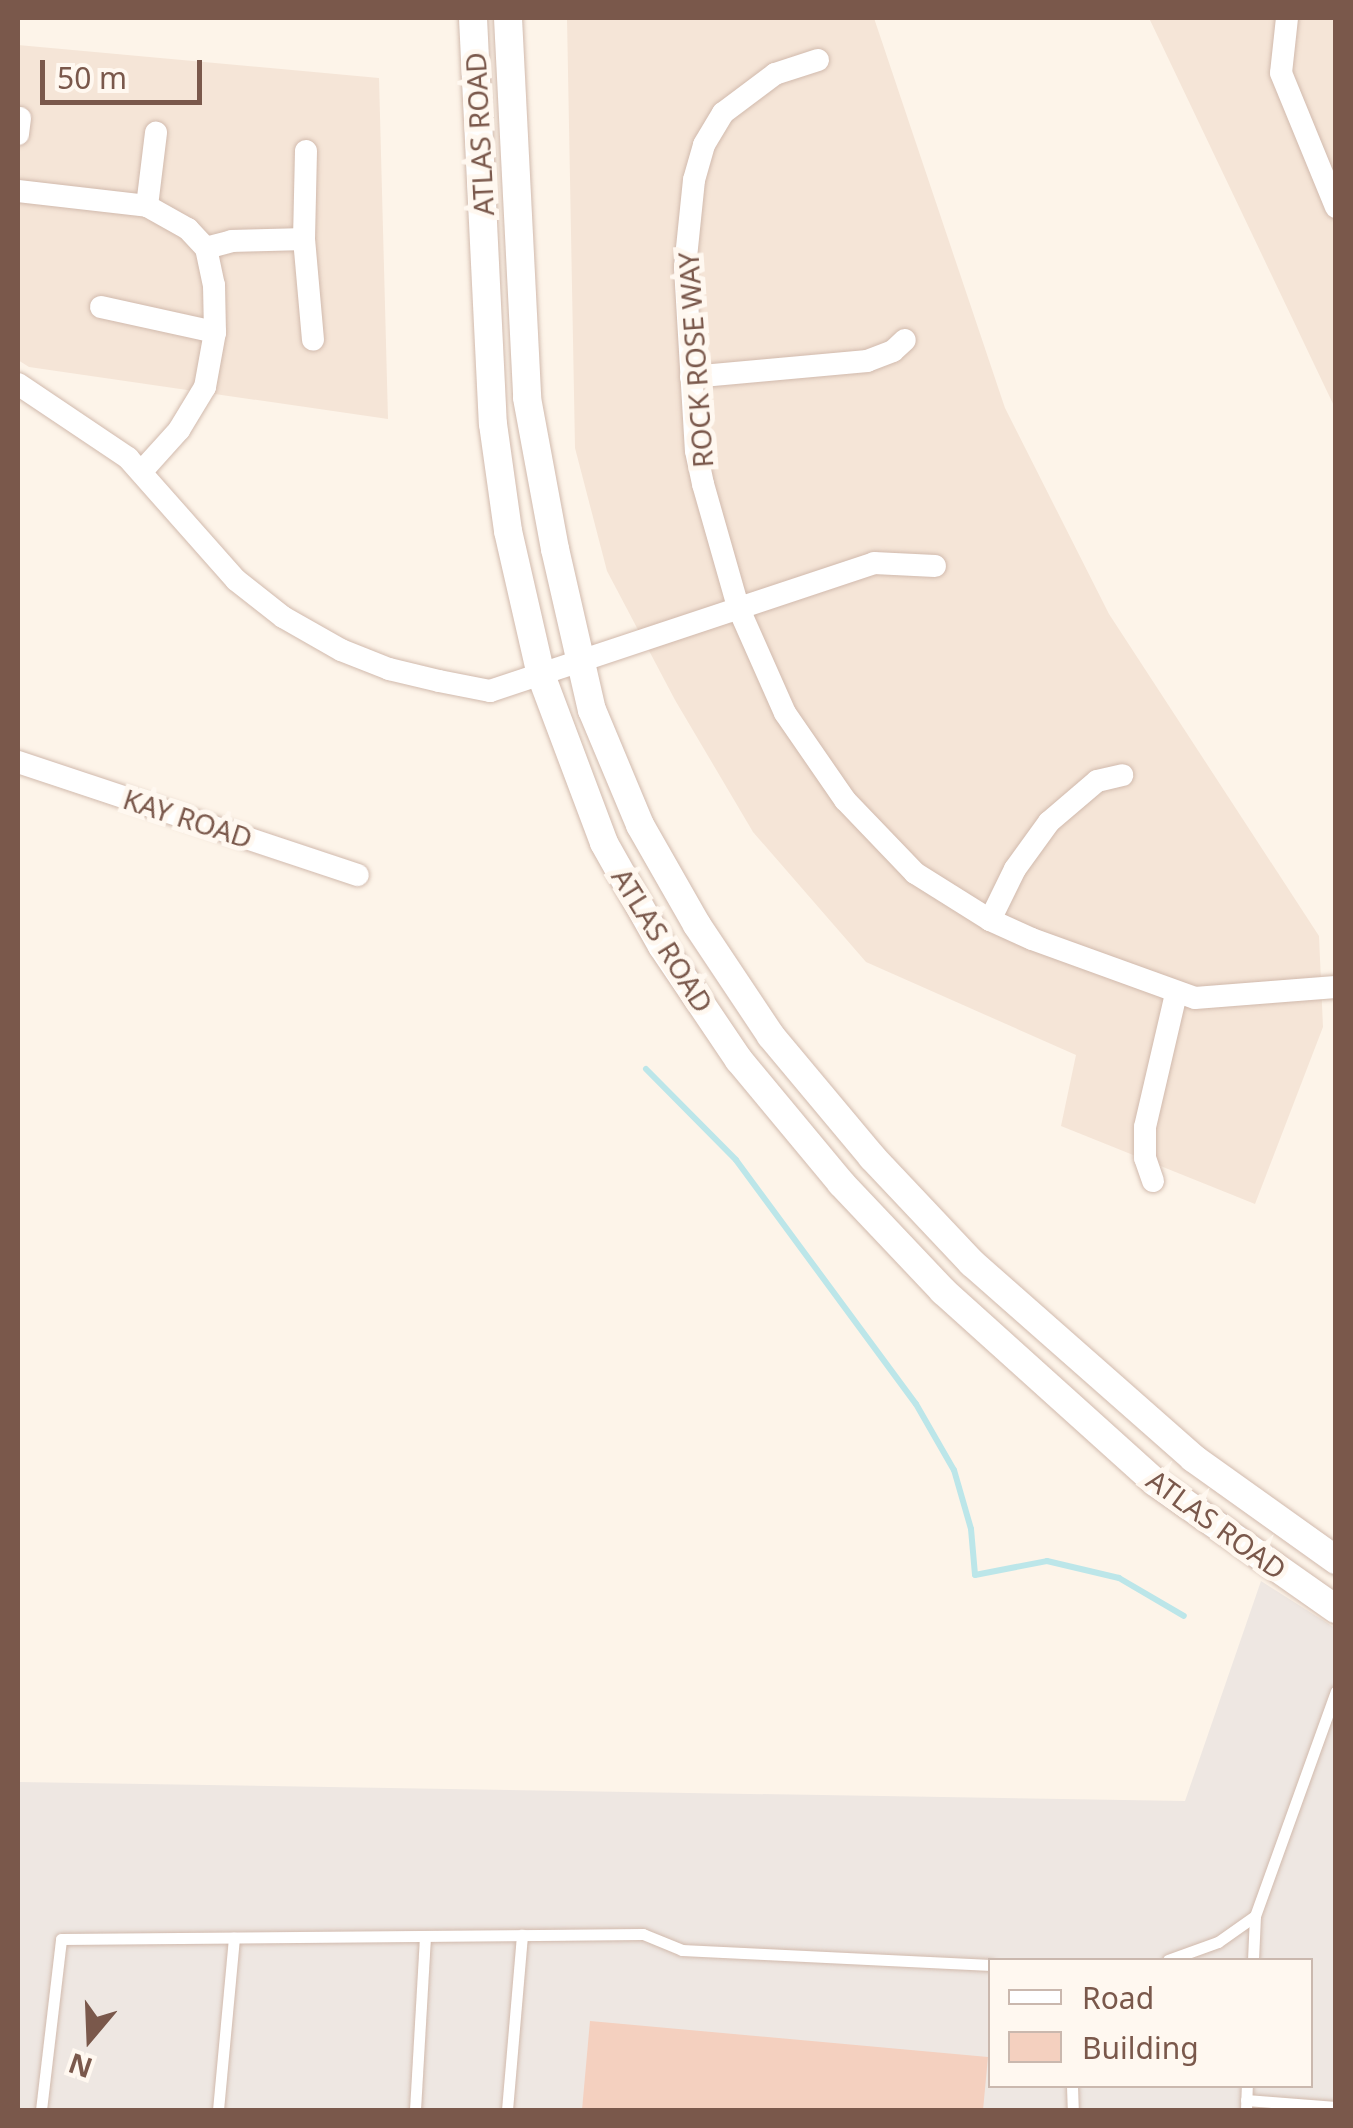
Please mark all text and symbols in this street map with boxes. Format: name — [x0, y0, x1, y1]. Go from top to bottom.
scale bar — [45, 40, 208, 102]
street label: ATLAS ROAD — [458, 51, 500, 217]
text: 50 m — [57, 57, 127, 98]
street label: ROCK ROSE WAY — [671, 251, 719, 469]
street label: KAY ROAD — [119, 781, 257, 855]
street label: ATLAS ROAD — [605, 862, 721, 1018]
street label: ATLAS ROAD — [1141, 1462, 1293, 1586]
legend — [988, 1958, 1313, 2088]
text: Road — [1082, 1977, 1154, 2018]
north arrow — [40, 1988, 140, 2088]
text: Building — [1082, 2027, 1199, 2068]
text: N — [63, 2045, 97, 2088]

